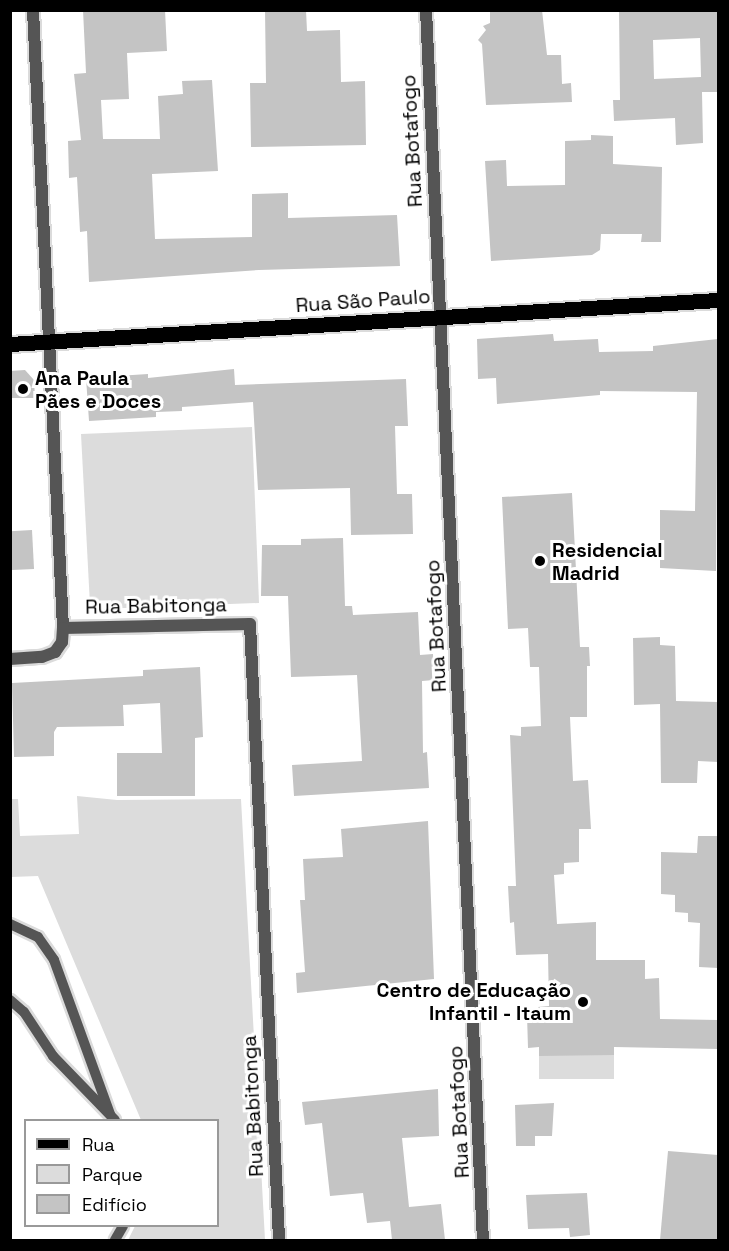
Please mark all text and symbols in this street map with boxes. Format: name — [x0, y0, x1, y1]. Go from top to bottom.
street label: Rua Botafogo — [397, 74, 427, 208]
street label: Rua São Paulo — [295, 284, 431, 318]
place label: Ana Paula Pães e Doces — [35, 366, 161, 413]
marker: Ana Paula Pães e Doces — [16, 382, 30, 396]
place label: Residencial Madrid — [552, 538, 663, 585]
marker: Residencial Madrid — [533, 554, 547, 568]
street label: Rua Botafogo — [421, 559, 451, 693]
street label: Rua Babitonga — [85, 593, 227, 619]
place label: Centro de Educação Infantil - Itaum — [377, 978, 571, 1025]
marker: Centro de Educação Infantil - Itaum — [576, 995, 590, 1009]
street label: Rua Babitonga — [237, 1035, 269, 1177]
street label: Rua Botafogo — [444, 1045, 474, 1179]
legend — [24, 1119, 219, 1227]
text: Rua — [82, 1133, 115, 1156]
text: Parque — [82, 1163, 143, 1186]
text: Edifício — [82, 1193, 147, 1216]

